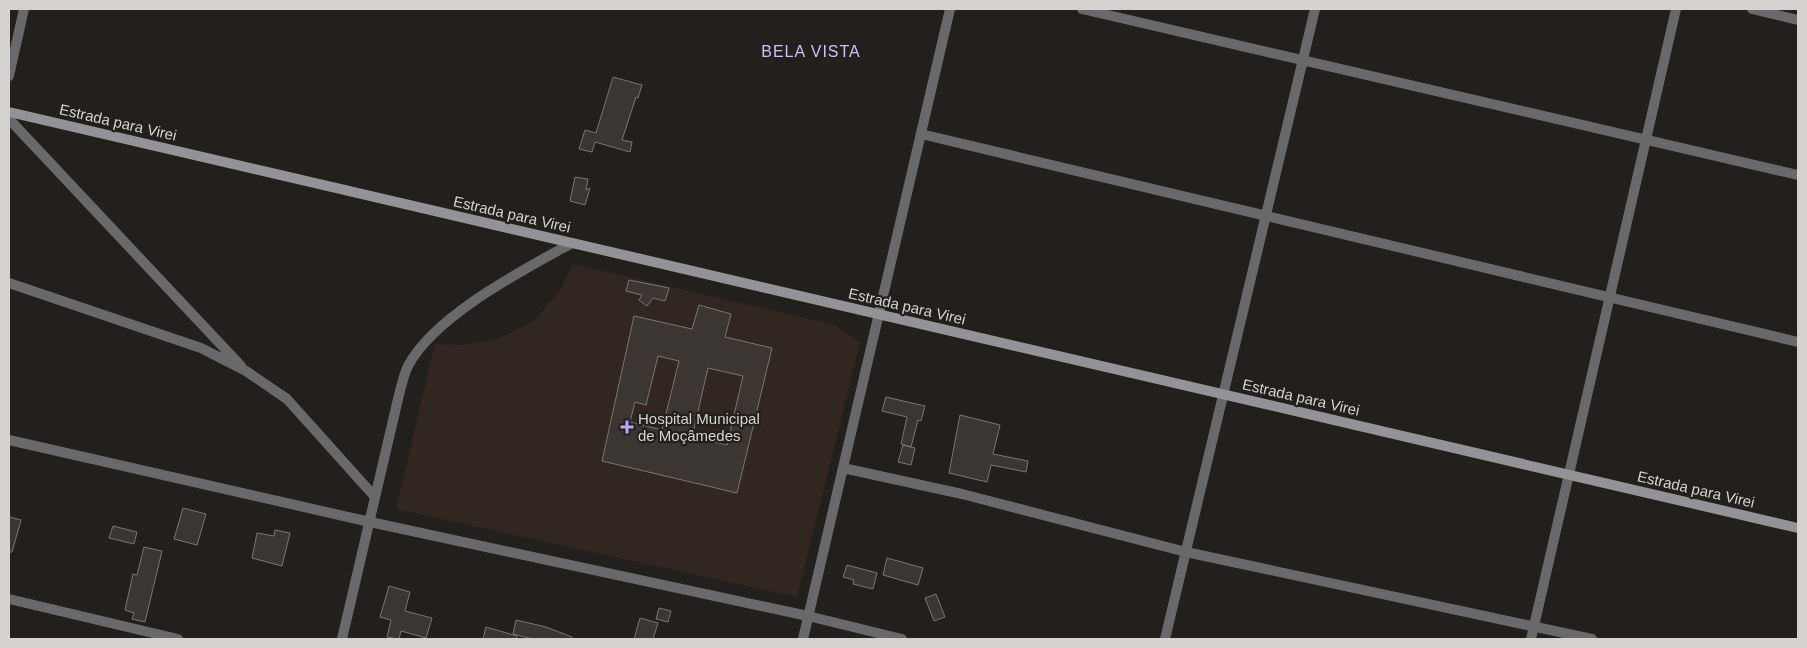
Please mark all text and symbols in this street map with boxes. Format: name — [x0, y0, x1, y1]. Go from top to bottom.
district label: BELA VISTA — [761, 43, 861, 60]
street label: Estrada para Virei — [58, 100, 178, 144]
street label: Estrada para Virei — [452, 192, 572, 236]
street label: Estrada para Virei — [847, 284, 967, 328]
street label: Estrada para Virei — [1241, 375, 1361, 419]
place label: Hospital Municipal de Moçâmedes — [638, 410, 760, 444]
marker: Hospital Municipal de Moçâmedes — [620, 420, 634, 434]
street label: Estrada para Virei — [1636, 467, 1756, 511]

